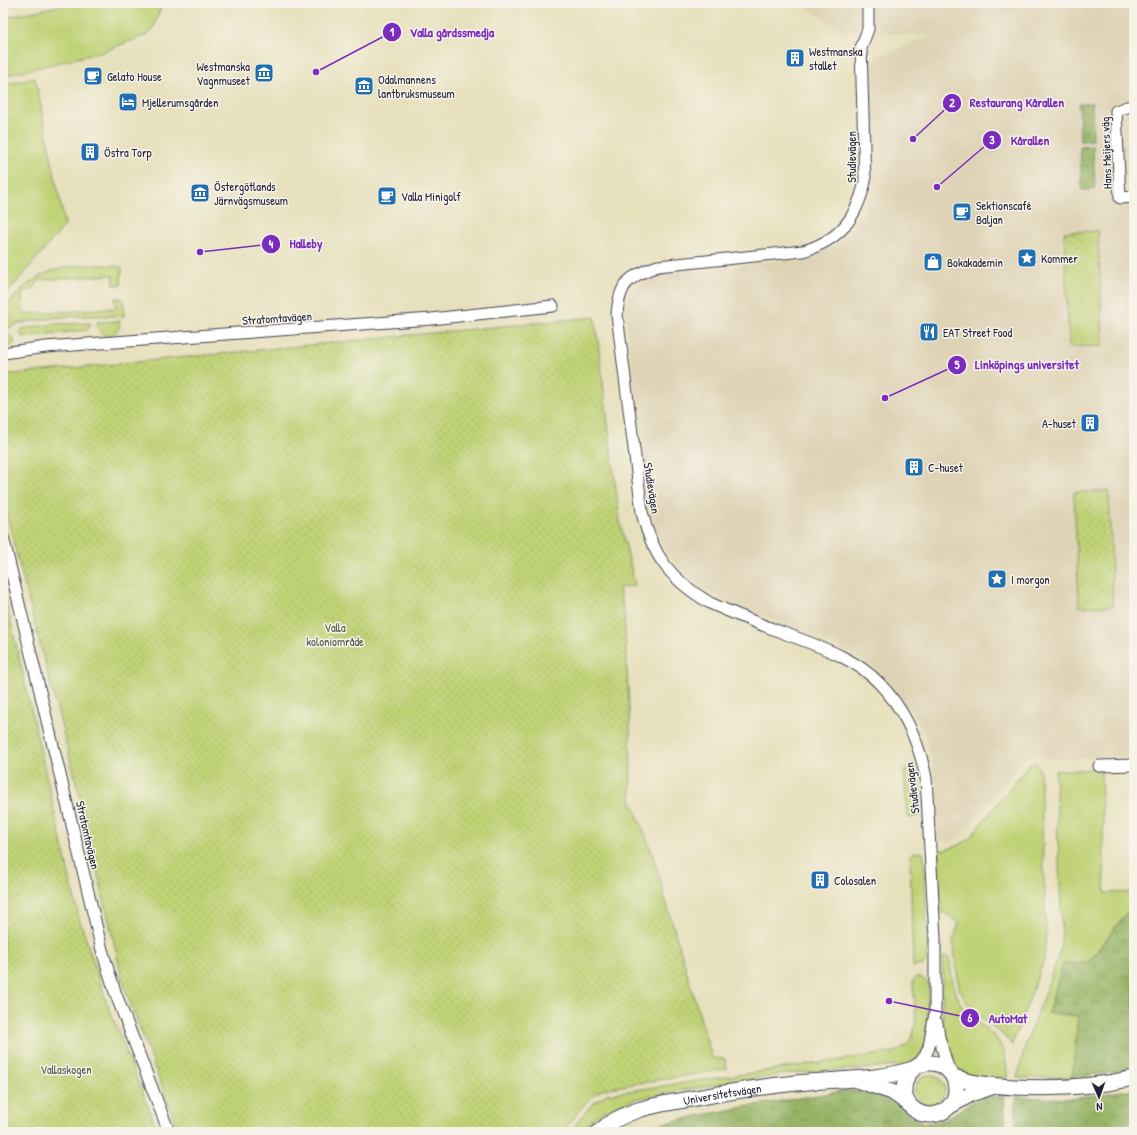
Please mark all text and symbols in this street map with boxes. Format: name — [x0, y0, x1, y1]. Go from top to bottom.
callout: Valla gårdssmedja — [382, 20, 502, 45]
text: 1 — [390, 23, 395, 40]
text: Valla gårdssmedja — [410, 23, 495, 42]
place label: Westmanska stallet — [809, 43, 863, 74]
building icon: Westmanska stallet — [784, 47, 806, 69]
place label: Westmanska Vagnmuseet — [196, 58, 251, 89]
museum icon: Westmanska Vagnmuseet — [253, 62, 275, 84]
cafe icon: Gelato House — [82, 65, 104, 87]
place label: Gelato House — [107, 68, 162, 85]
place label: Odalmannens lantbruksmuseum — [378, 71, 455, 102]
museum icon: Odalmannens lantbruksmuseum — [353, 75, 375, 97]
callout: Restaurang Kårallen — [942, 90, 1072, 115]
hotel icon: Mjellerumsgården — [117, 91, 139, 113]
text: Restaurang Kårallen — [970, 93, 1064, 112]
place label: Mjellerumsgården — [142, 94, 218, 111]
text: 2 — [949, 94, 955, 111]
street label: Hans Meijers väg — [1096, 117, 1116, 189]
callout: Kårallen — [982, 128, 1057, 153]
street label: Studievägen — [843, 131, 860, 183]
text: 3 — [989, 131, 995, 148]
text: Kårallen — [1011, 131, 1049, 149]
building icon: Östra Torp — [79, 141, 101, 163]
place label: Östra Torp — [104, 144, 152, 161]
place label: Östergötlands Järnvägsmuseum — [214, 178, 288, 209]
museum icon: Östergötlands Järnvägsmuseum — [189, 182, 211, 204]
cafe icon: Valla Minigolf — [376, 185, 398, 207]
place label: Valla Minigolf — [401, 188, 461, 205]
place label: Sektionscafé Baljan — [976, 197, 1032, 228]
cafe icon: Sektionscafé Baljan — [951, 201, 973, 223]
callout: Halleby — [261, 231, 330, 256]
text: Halleby — [290, 234, 323, 253]
text: 4 — [269, 235, 274, 252]
place icon: Kommer — [1016, 247, 1038, 269]
place label: Kommer — [1041, 250, 1078, 267]
shop icon: Bokakademin — [922, 251, 944, 273]
place label: Bokakademin — [947, 254, 1003, 271]
street label: Stratomtavägen — [242, 307, 312, 329]
restaurant icon: EAT Street Food — [918, 321, 940, 343]
place label: EAT Street Food — [943, 324, 1012, 341]
callout: Linköpings universitet — [947, 352, 1087, 377]
text: Linköpings universitet — [975, 355, 1079, 374]
text: 5 — [954, 356, 960, 373]
building icon: A-huset — [1079, 412, 1101, 434]
place label: A-huset — [1042, 415, 1077, 432]
building icon: C-huset — [903, 456, 925, 478]
place label: C-huset — [928, 459, 964, 476]
street label: Studievägen — [640, 461, 664, 515]
place icon: I morgon — [986, 568, 1008, 590]
place label: I morgon — [1011, 571, 1050, 588]
park label: Valla koloniområde — [306, 619, 364, 650]
street label: Studievägen — [900, 761, 924, 815]
street label: Stratomtavägen — [72, 799, 104, 871]
building icon: Colosalen — [809, 869, 831, 891]
place label: Colosalen — [834, 872, 876, 889]
callout: AutoMat — [960, 1006, 1035, 1031]
text: 6 — [968, 1009, 973, 1026]
text: AutoMat — [989, 1009, 1028, 1027]
park label: Vallaskogen — [40, 1061, 92, 1078]
north arrow — [1079, 1077, 1119, 1117]
street label: Universitetsvägen — [682, 1079, 763, 1109]
text: N — [1096, 1100, 1103, 1114]

